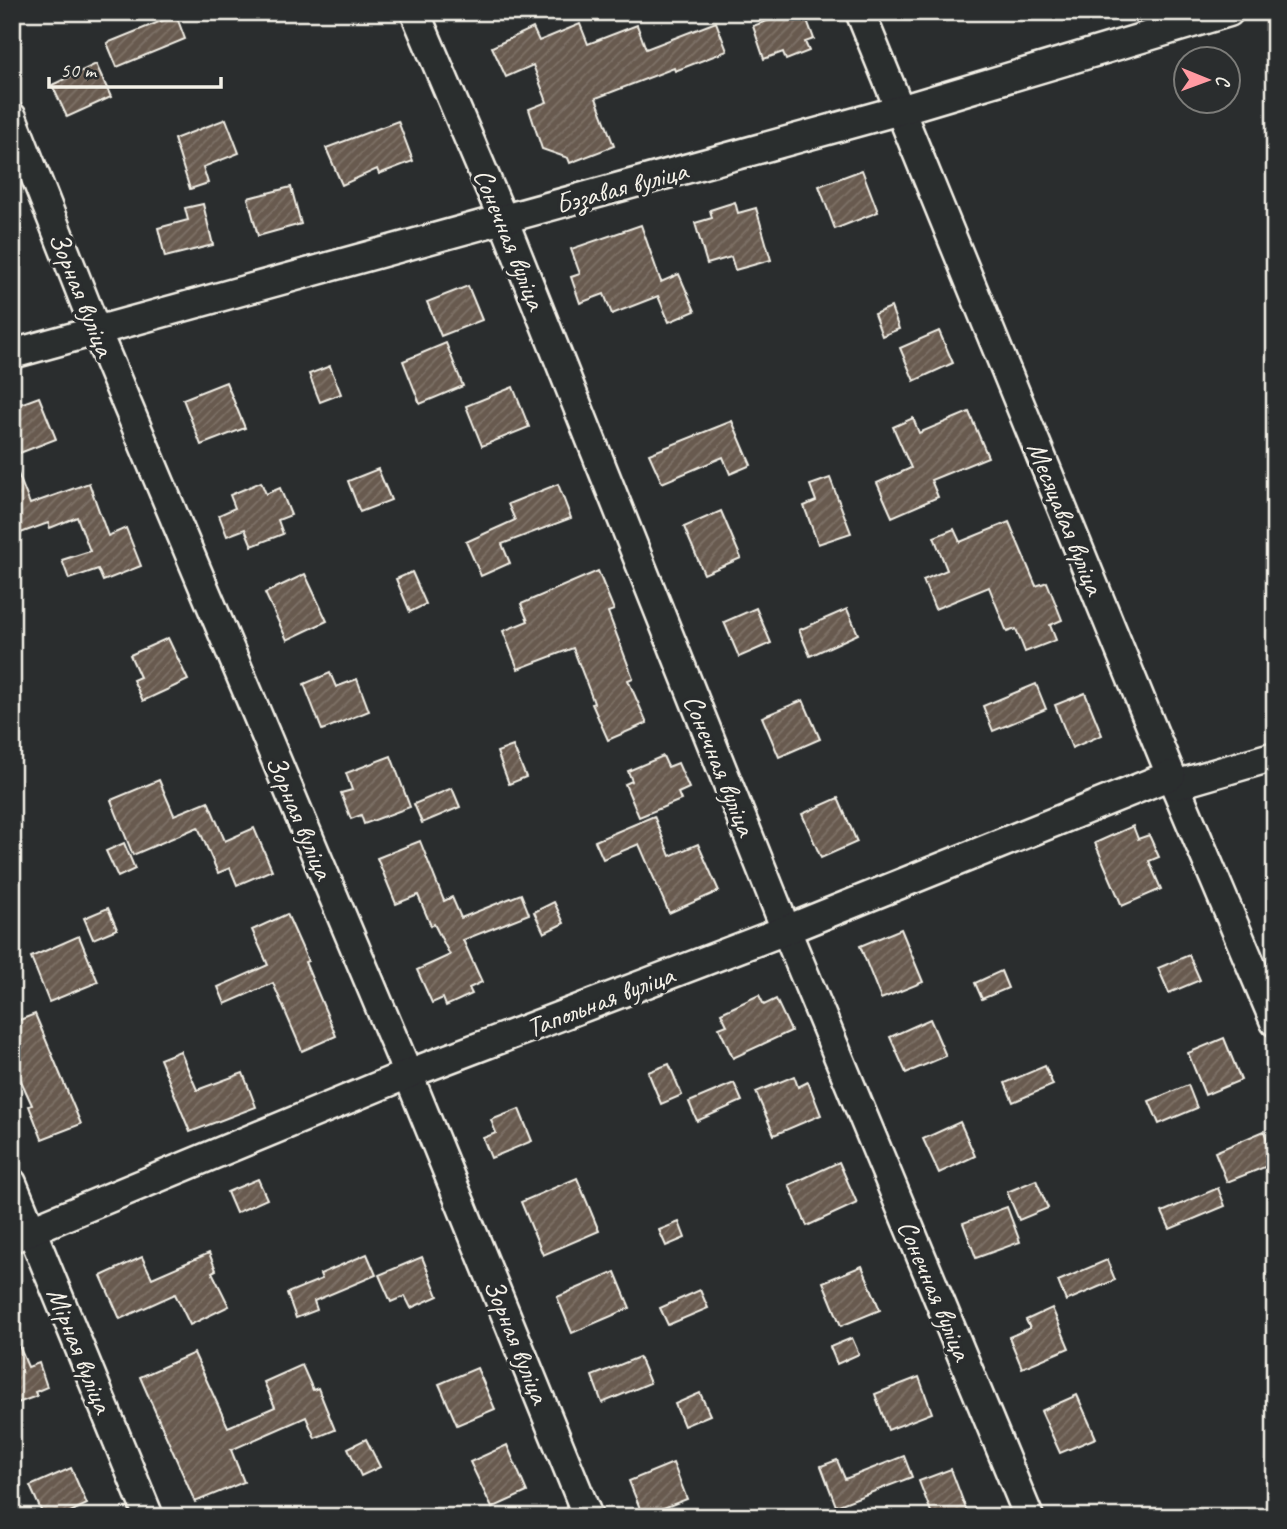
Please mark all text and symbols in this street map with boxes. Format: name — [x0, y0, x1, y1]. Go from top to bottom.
scale bar — [49, 46, 220, 90]
north arrow — [1172, 46, 1242, 116]
text: 50 m — [60, 57, 98, 83]
text: С — [1211, 75, 1235, 88]
street label: Бэзавая вуліца — [551, 152, 693, 222]
street label: Сонечная вуліца — [466, 163, 555, 316]
street label: Зорная вуліца — [41, 227, 123, 363]
street label: Месяцавая вуліца — [1019, 436, 1113, 601]
street label: Сонечная вуліца — [676, 689, 765, 842]
street label: Зорная вуліца — [258, 750, 342, 886]
street label: Тапольная вуліца — [521, 956, 680, 1045]
street label: Сонечная вуліца — [890, 1215, 981, 1367]
street label: Зорная вуліца — [476, 1274, 558, 1410]
street label: Мірная вуліца — [39, 1282, 122, 1420]

